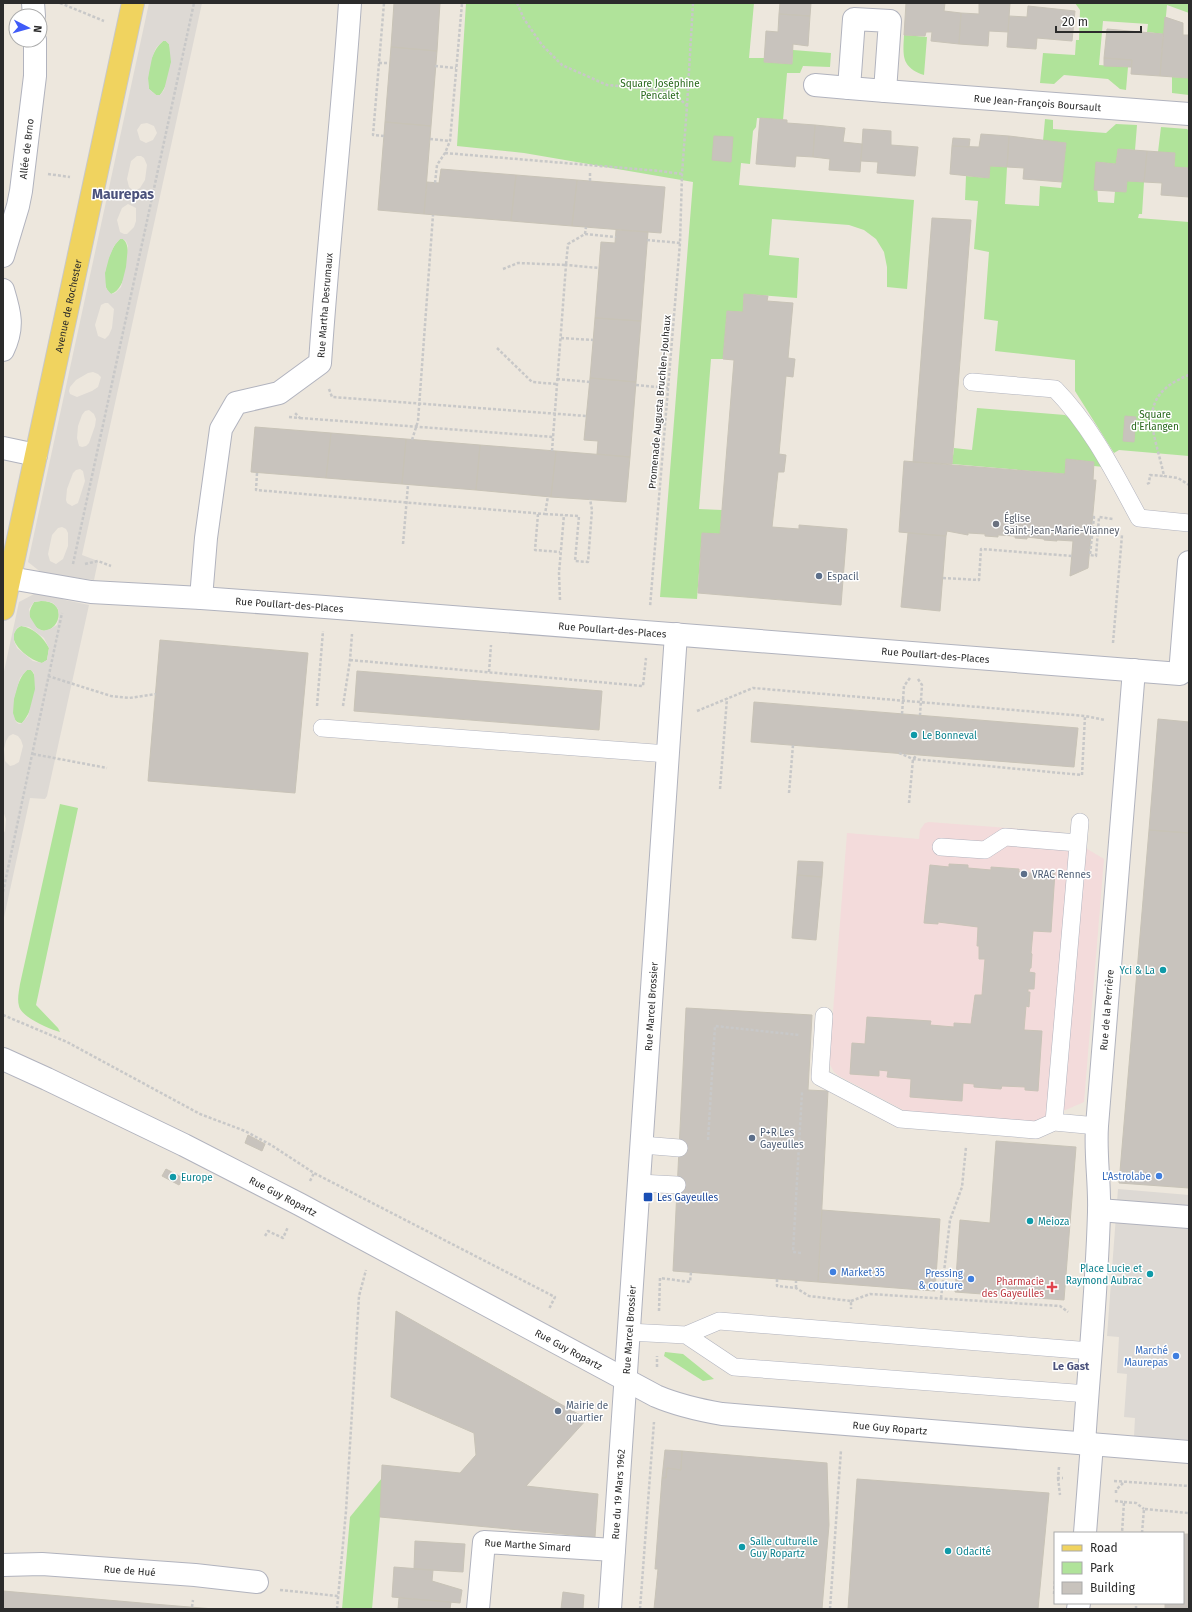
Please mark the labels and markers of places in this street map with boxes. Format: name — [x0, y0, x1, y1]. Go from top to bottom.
place label: Église Saint-Jean-Marie-Vianney — [1004, 511, 1120, 537]
marker: Église Saint-Jean-Marie-Vianney — [991, 519, 1001, 529]
marker: Espacil — [814, 571, 824, 581]
place label: Espacil — [827, 571, 859, 583]
marker: Le Bonneval — [909, 730, 919, 740]
place label: Le Bonneval — [922, 730, 977, 742]
marker: VRAC Rennes — [1019, 869, 1029, 879]
place label: VRAC Rennes — [1032, 869, 1091, 881]
place label: Yci & La — [1120, 965, 1155, 977]
marker: Yci & La — [1158, 965, 1168, 975]
place label: P+R Les Gayeulles — [760, 1127, 804, 1151]
marker: P+R Les Gayeulles — [747, 1133, 757, 1143]
place label: L'Astrolabe — [1102, 1171, 1151, 1183]
marker: L'Astrolabe — [1154, 1171, 1164, 1181]
marker: Europe — [168, 1172, 178, 1182]
place label: Europe — [181, 1172, 213, 1184]
marker: Les Gayeulles — [642, 1191, 654, 1203]
place label: Les Gayeulles — [657, 1192, 719, 1204]
marker: Meioza — [1025, 1216, 1035, 1226]
place label: Meioza — [1038, 1216, 1069, 1228]
place label: Place Lucie et Raymond Aubrac — [1066, 1263, 1142, 1287]
marker: Market 35 — [828, 1267, 838, 1277]
place label: Market 35 — [841, 1267, 885, 1279]
place label: Pressing & couture — [918, 1268, 964, 1292]
marker: Place Lucie et Raymond Aubrac — [1145, 1269, 1155, 1279]
marker: Pressing & couture — [966, 1274, 976, 1284]
place label: Pharmacie des Gayeulles — [982, 1276, 1044, 1300]
marker: Pharmacie des Gayeulles — [1047, 1282, 1057, 1292]
place label: Marché Maurepas — [1124, 1345, 1168, 1369]
marker: Marché Maurepas — [1171, 1351, 1181, 1361]
place label: Mairie de quartier — [566, 1400, 608, 1424]
marker: Mairie de quartier — [553, 1406, 563, 1416]
place label: Salle culturelle Guy Ropartz — [750, 1536, 818, 1560]
marker: Salle culturelle Guy Ropartz — [737, 1542, 747, 1552]
marker: Odacité — [943, 1546, 953, 1556]
place label: Odacité — [956, 1546, 991, 1558]

